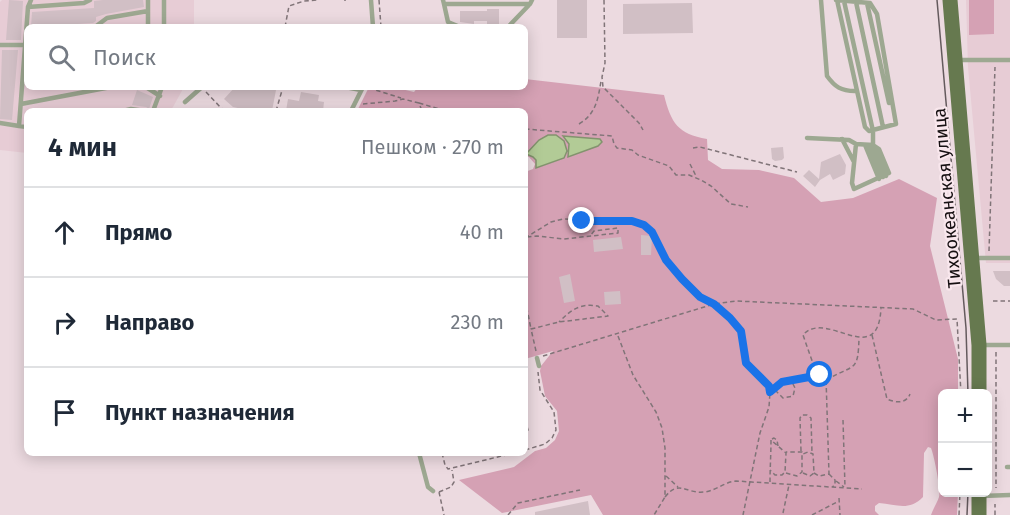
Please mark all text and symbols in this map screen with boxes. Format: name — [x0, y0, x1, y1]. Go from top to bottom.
search box — [24, 24, 528, 90]
icon: search — [45, 41, 78, 74]
text: Поиск — [93, 44, 156, 71]
street label: Тихоокеанская улица — [928, 107, 966, 289]
text: 4 мин — [48, 132, 117, 163]
text: Пешком · 270 m — [361, 135, 504, 159]
route end — [568, 207, 594, 233]
icon: ahead — [48, 216, 81, 249]
text: Прямо — [105, 219, 172, 246]
text: 40 m — [460, 220, 504, 244]
icon: right — [48, 306, 81, 339]
text: Направо — [105, 309, 194, 336]
text: 230 m — [451, 310, 504, 334]
route start — [806, 361, 832, 387]
map controls — [938, 389, 992, 497]
button: + — [938, 389, 992, 443]
icon: arrive — [48, 396, 81, 429]
text: Пункт назначения — [105, 399, 295, 426]
button: − — [938, 443, 992, 497]

